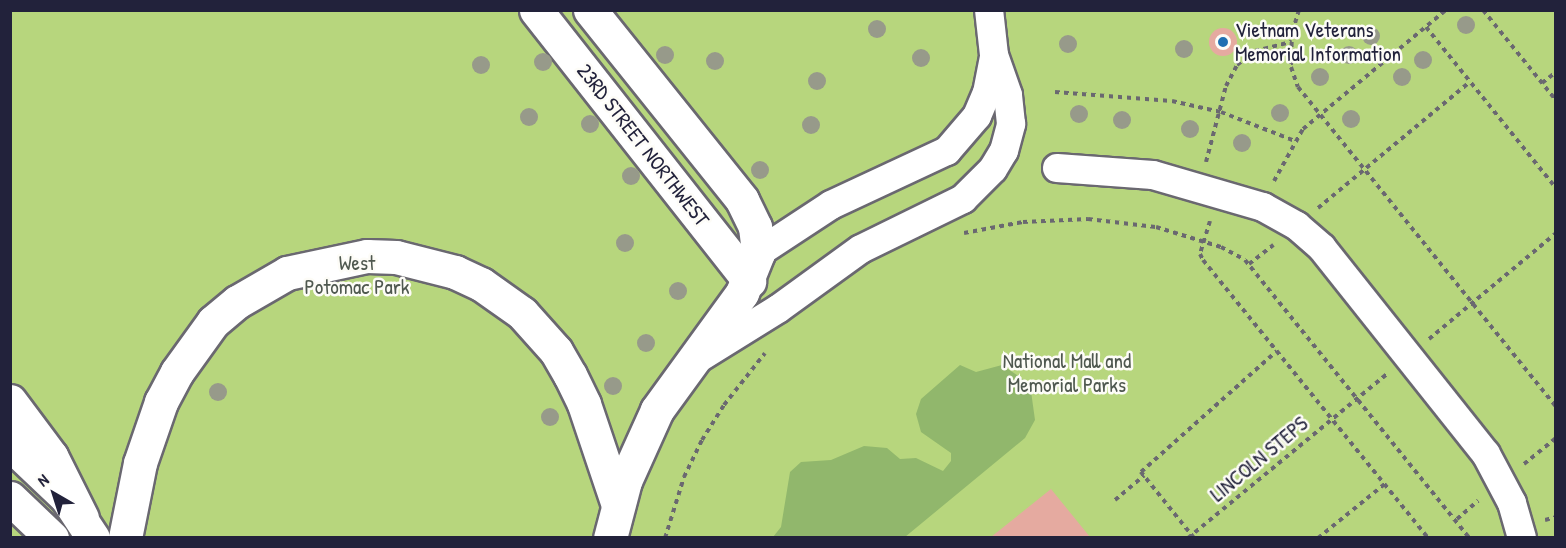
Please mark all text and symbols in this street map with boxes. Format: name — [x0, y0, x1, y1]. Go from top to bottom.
place label: Vietnam Veterans Memorial Information — [1235, 17, 1401, 67]
marker: Vietnam Veterans Memorial Information — [1216, 35, 1230, 49]
street label: 23RD STREET NORTHWEST — [572, 59, 714, 231]
park label: West Potomac Park — [305, 250, 409, 300]
park label: National Mall and Memorial Parks — [1003, 348, 1131, 398]
street label: LINCOLN STEPS — [1205, 411, 1313, 507]
north arrow — [24, 464, 84, 524]
text: N — [32, 469, 53, 491]

